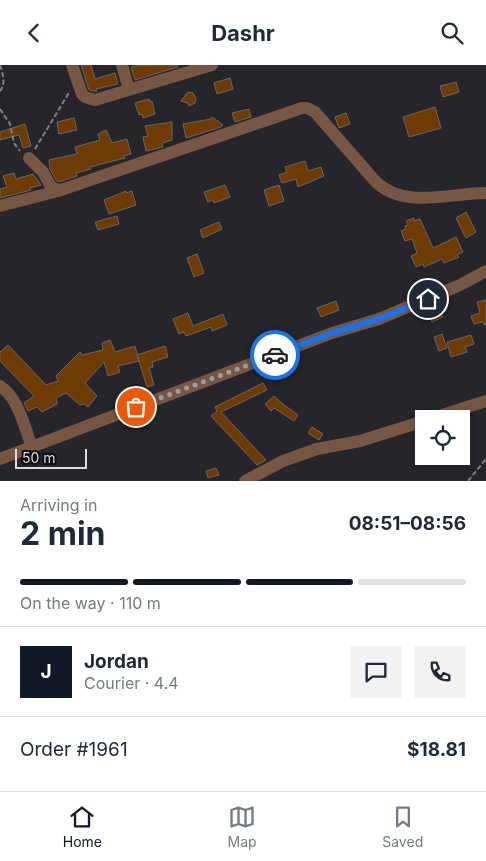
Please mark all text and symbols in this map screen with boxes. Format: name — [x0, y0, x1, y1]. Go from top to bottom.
icon: back — [20, 19, 48, 47]
icon: search — [438, 19, 466, 47]
text: Dashr — [211, 20, 275, 46]
pin — [407, 278, 449, 320]
icon: home — [414, 285, 442, 313]
courier — [250, 330, 300, 380]
icon: car — [261, 341, 289, 369]
pin — [115, 386, 157, 428]
icon: bag — [122, 393, 150, 421]
map controls — [415, 410, 470, 465]
button: locate — [415, 410, 470, 465]
scale bar — [15, 446, 88, 469]
text: 50 m — [22, 449, 56, 466]
text: Arriving in — [20, 495, 97, 515]
text: 08:51–08:56 — [349, 512, 466, 535]
text: 2 min — [20, 514, 106, 553]
text: On the way · 110 m — [20, 593, 161, 613]
button: chat — [350, 646, 402, 698]
button: phone — [414, 646, 466, 698]
text: Jordan — [84, 650, 149, 673]
text: J — [40, 660, 52, 683]
text: Courier · 4.4 — [84, 673, 179, 693]
text: Order #1961 — [20, 738, 128, 761]
text: $18.81 — [407, 738, 466, 761]
tab: Home — [63, 803, 102, 850]
tab: Map — [228, 803, 257, 850]
tab: Saved — [382, 803, 423, 850]

